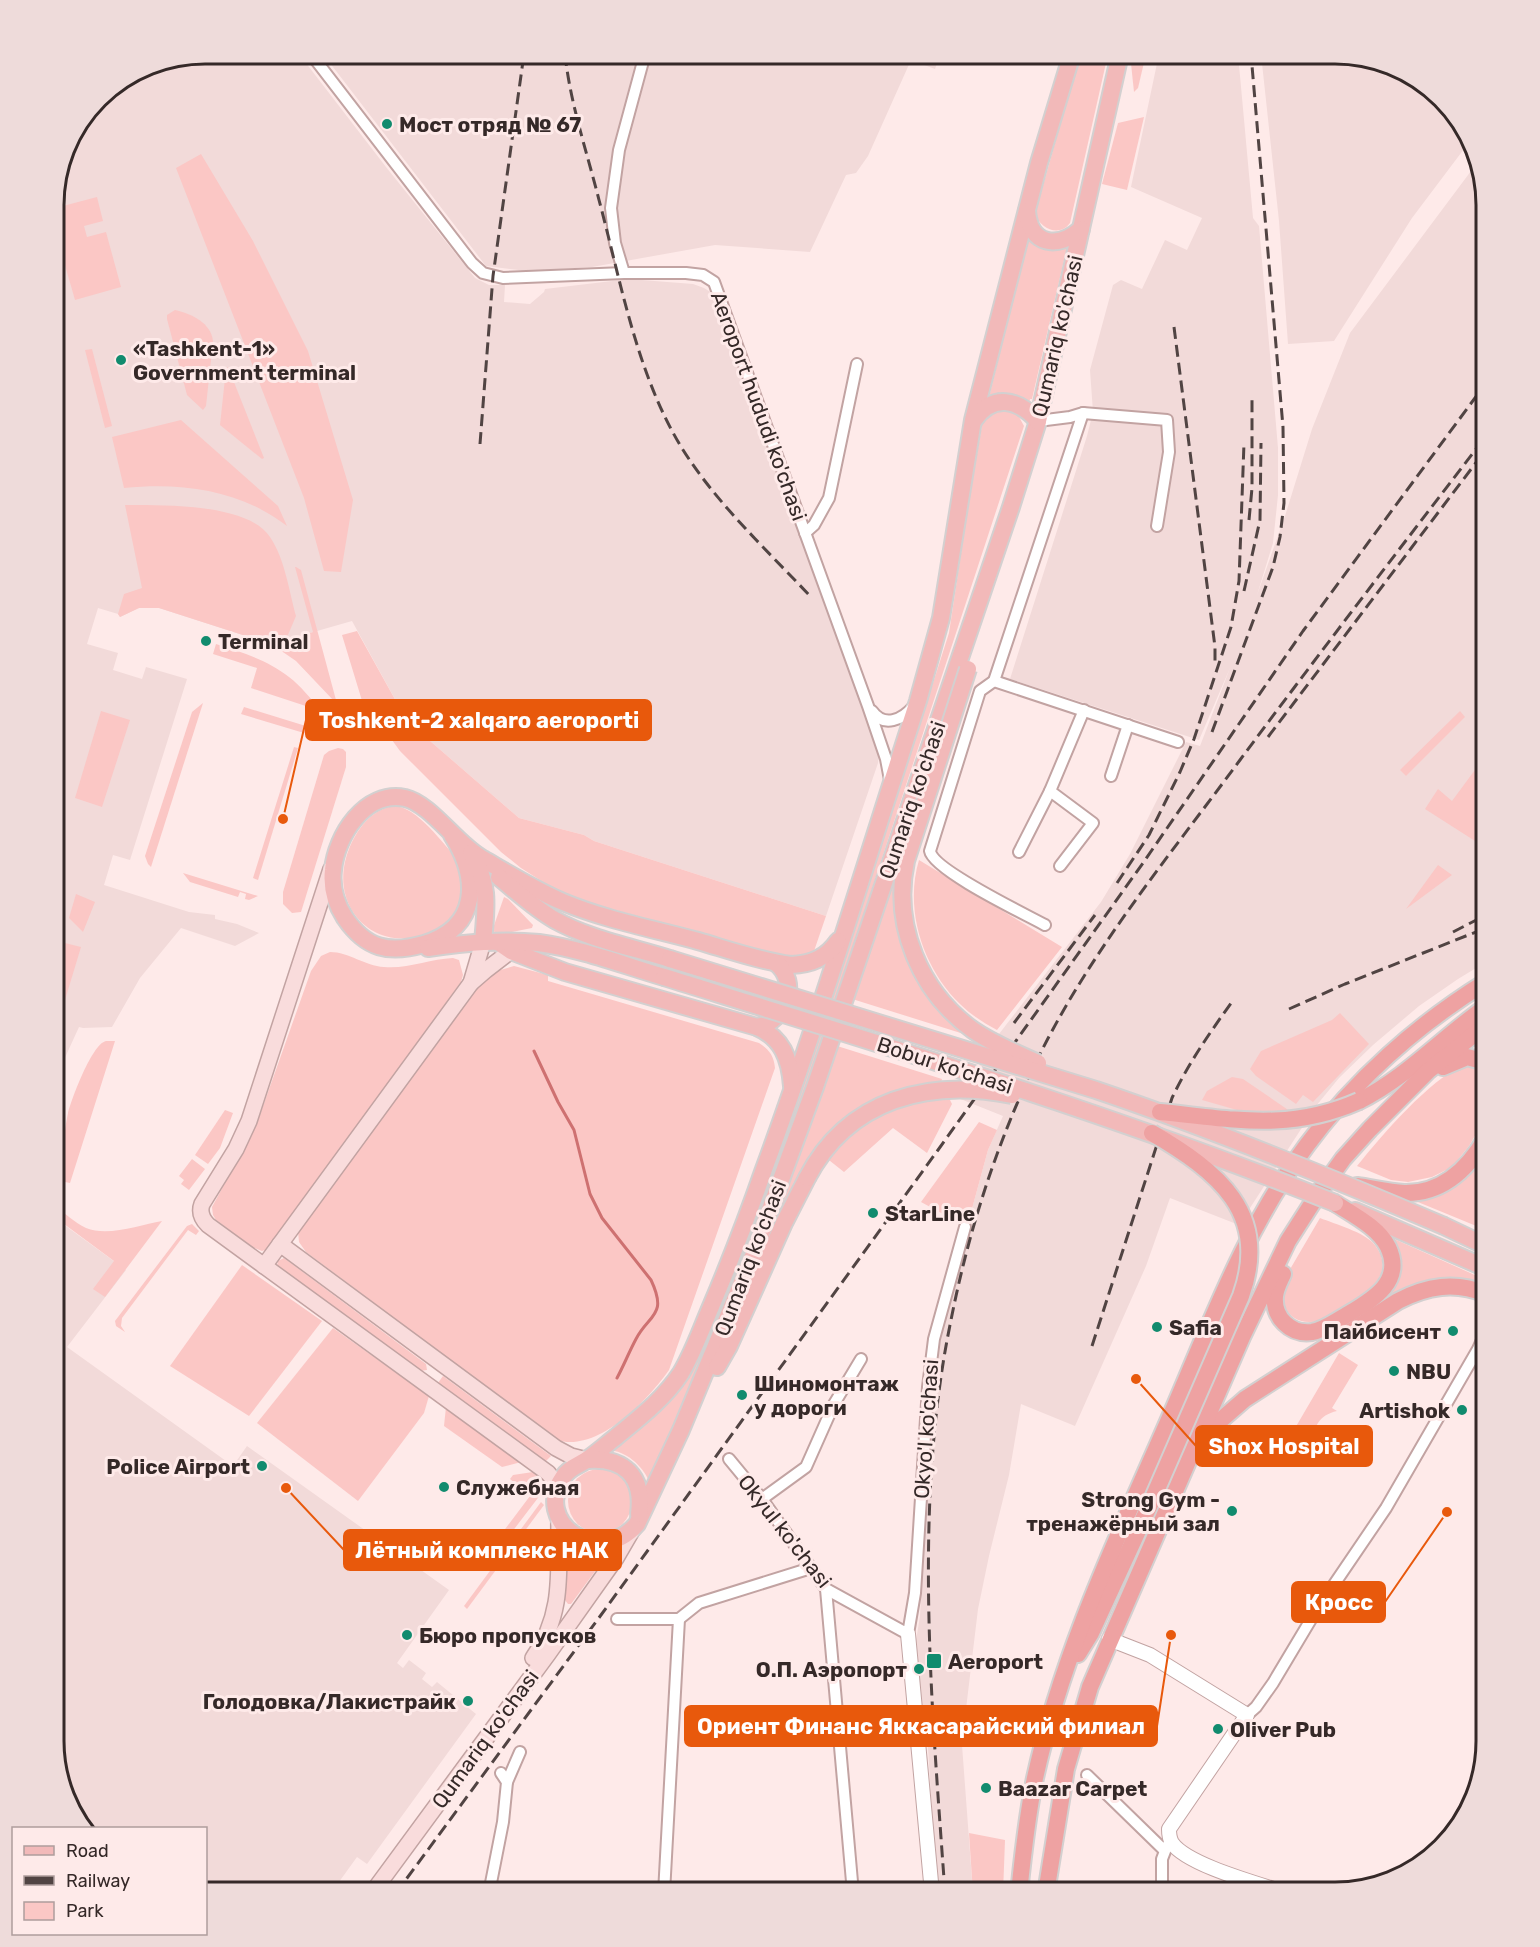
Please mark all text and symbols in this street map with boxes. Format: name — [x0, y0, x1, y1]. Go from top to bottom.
place label: Мост отряд № 67 — [399, 112, 581, 137]
marker: Мост отряд № 67 — [380, 117, 394, 131]
street label: Qumariq ko'chasi — [1026, 253, 1088, 419]
street label: Aeroport hududi ko'chasi — [706, 288, 812, 524]
place label: «Tashkent-1» Government terminal — [133, 336, 356, 385]
marker: «Tashkent-1» Government terminal — [114, 353, 128, 367]
place label: Terminal — [218, 629, 309, 654]
marker: Terminal — [199, 634, 213, 648]
callout: Toshkent-2 xalqaro aeroporti — [306, 700, 651, 740]
text: Toshkent-2 xalqaro aeroporti — [319, 707, 639, 734]
street label: Qumariq ko'chasi — [873, 718, 951, 882]
street label: Bobur ko'chasi — [874, 1031, 1016, 1099]
street label: Qumariq ko'chasi — [709, 1176, 791, 1340]
place label: StarLine — [885, 1201, 975, 1226]
marker: StarLine — [866, 1206, 880, 1220]
place label: Safia — [1169, 1315, 1222, 1340]
place label: Пайбисент — [1324, 1319, 1441, 1344]
marker: Safia — [1150, 1320, 1164, 1334]
marker: Пайбисент — [1446, 1324, 1460, 1338]
street label: Okyo'l ko'chasi — [909, 1358, 943, 1500]
place label: NBU — [1406, 1359, 1451, 1384]
marker: NBU — [1387, 1364, 1401, 1378]
place label: Шиномонтаж у дороги — [754, 1371, 899, 1420]
marker: Шиномонтаж у дороги — [735, 1388, 749, 1402]
place label: Artishok — [1359, 1398, 1451, 1423]
marker: Artishok — [1455, 1403, 1469, 1417]
callout: Shox Hospital — [1196, 1426, 1372, 1466]
text: Shox Hospital — [1208, 1433, 1360, 1460]
place label: Police Airport — [106, 1454, 250, 1479]
marker: Police Airport — [255, 1459, 269, 1473]
street label: Okyul ko'chasi — [733, 1469, 837, 1593]
place label: Служебная — [456, 1475, 579, 1500]
marker: Служебная — [437, 1480, 451, 1494]
place label: Strong Gym - тренажёрный зал — [1026, 1487, 1220, 1536]
marker: Strong Gym - тренажёрный зал — [1225, 1504, 1239, 1518]
callout: Лётный комплекс НАК — [344, 1530, 621, 1570]
text: Лётный комплекс НАК — [355, 1537, 609, 1564]
callout: Кросс — [1292, 1582, 1385, 1622]
text: Кросс — [1305, 1589, 1373, 1616]
place label: Бюро пропусков — [419, 1623, 596, 1648]
marker: Бюро пропусков — [400, 1628, 414, 1642]
place label: Aeroport — [948, 1649, 1043, 1674]
marker: Aeroport — [925, 1652, 943, 1670]
place label: О.П. Аэропорт — [756, 1657, 907, 1682]
marker: О.П. Аэропорт — [912, 1662, 926, 1676]
street label: Qumariq ko'chasi — [426, 1665, 544, 1813]
place label: Голодовка/Лакистрайк — [203, 1689, 456, 1714]
marker: Голодовка/Лакистрайк — [461, 1694, 475, 1708]
callout: Ориент Финанс Яккасарайский филиал — [685, 1706, 1157, 1746]
text: Ориент Финанс Яккасарайский филиал — [697, 1713, 1145, 1740]
place label: Oliver Pub — [1230, 1717, 1336, 1742]
marker: Oliver Pub — [1211, 1722, 1225, 1736]
place label: Baazar Carpet — [998, 1776, 1148, 1801]
marker: Baazar Carpet — [979, 1781, 993, 1795]
legend — [12, 1827, 207, 1935]
text: Road — [66, 1840, 109, 1862]
text: Railway — [66, 1870, 130, 1892]
text: Park — [66, 1900, 104, 1922]

